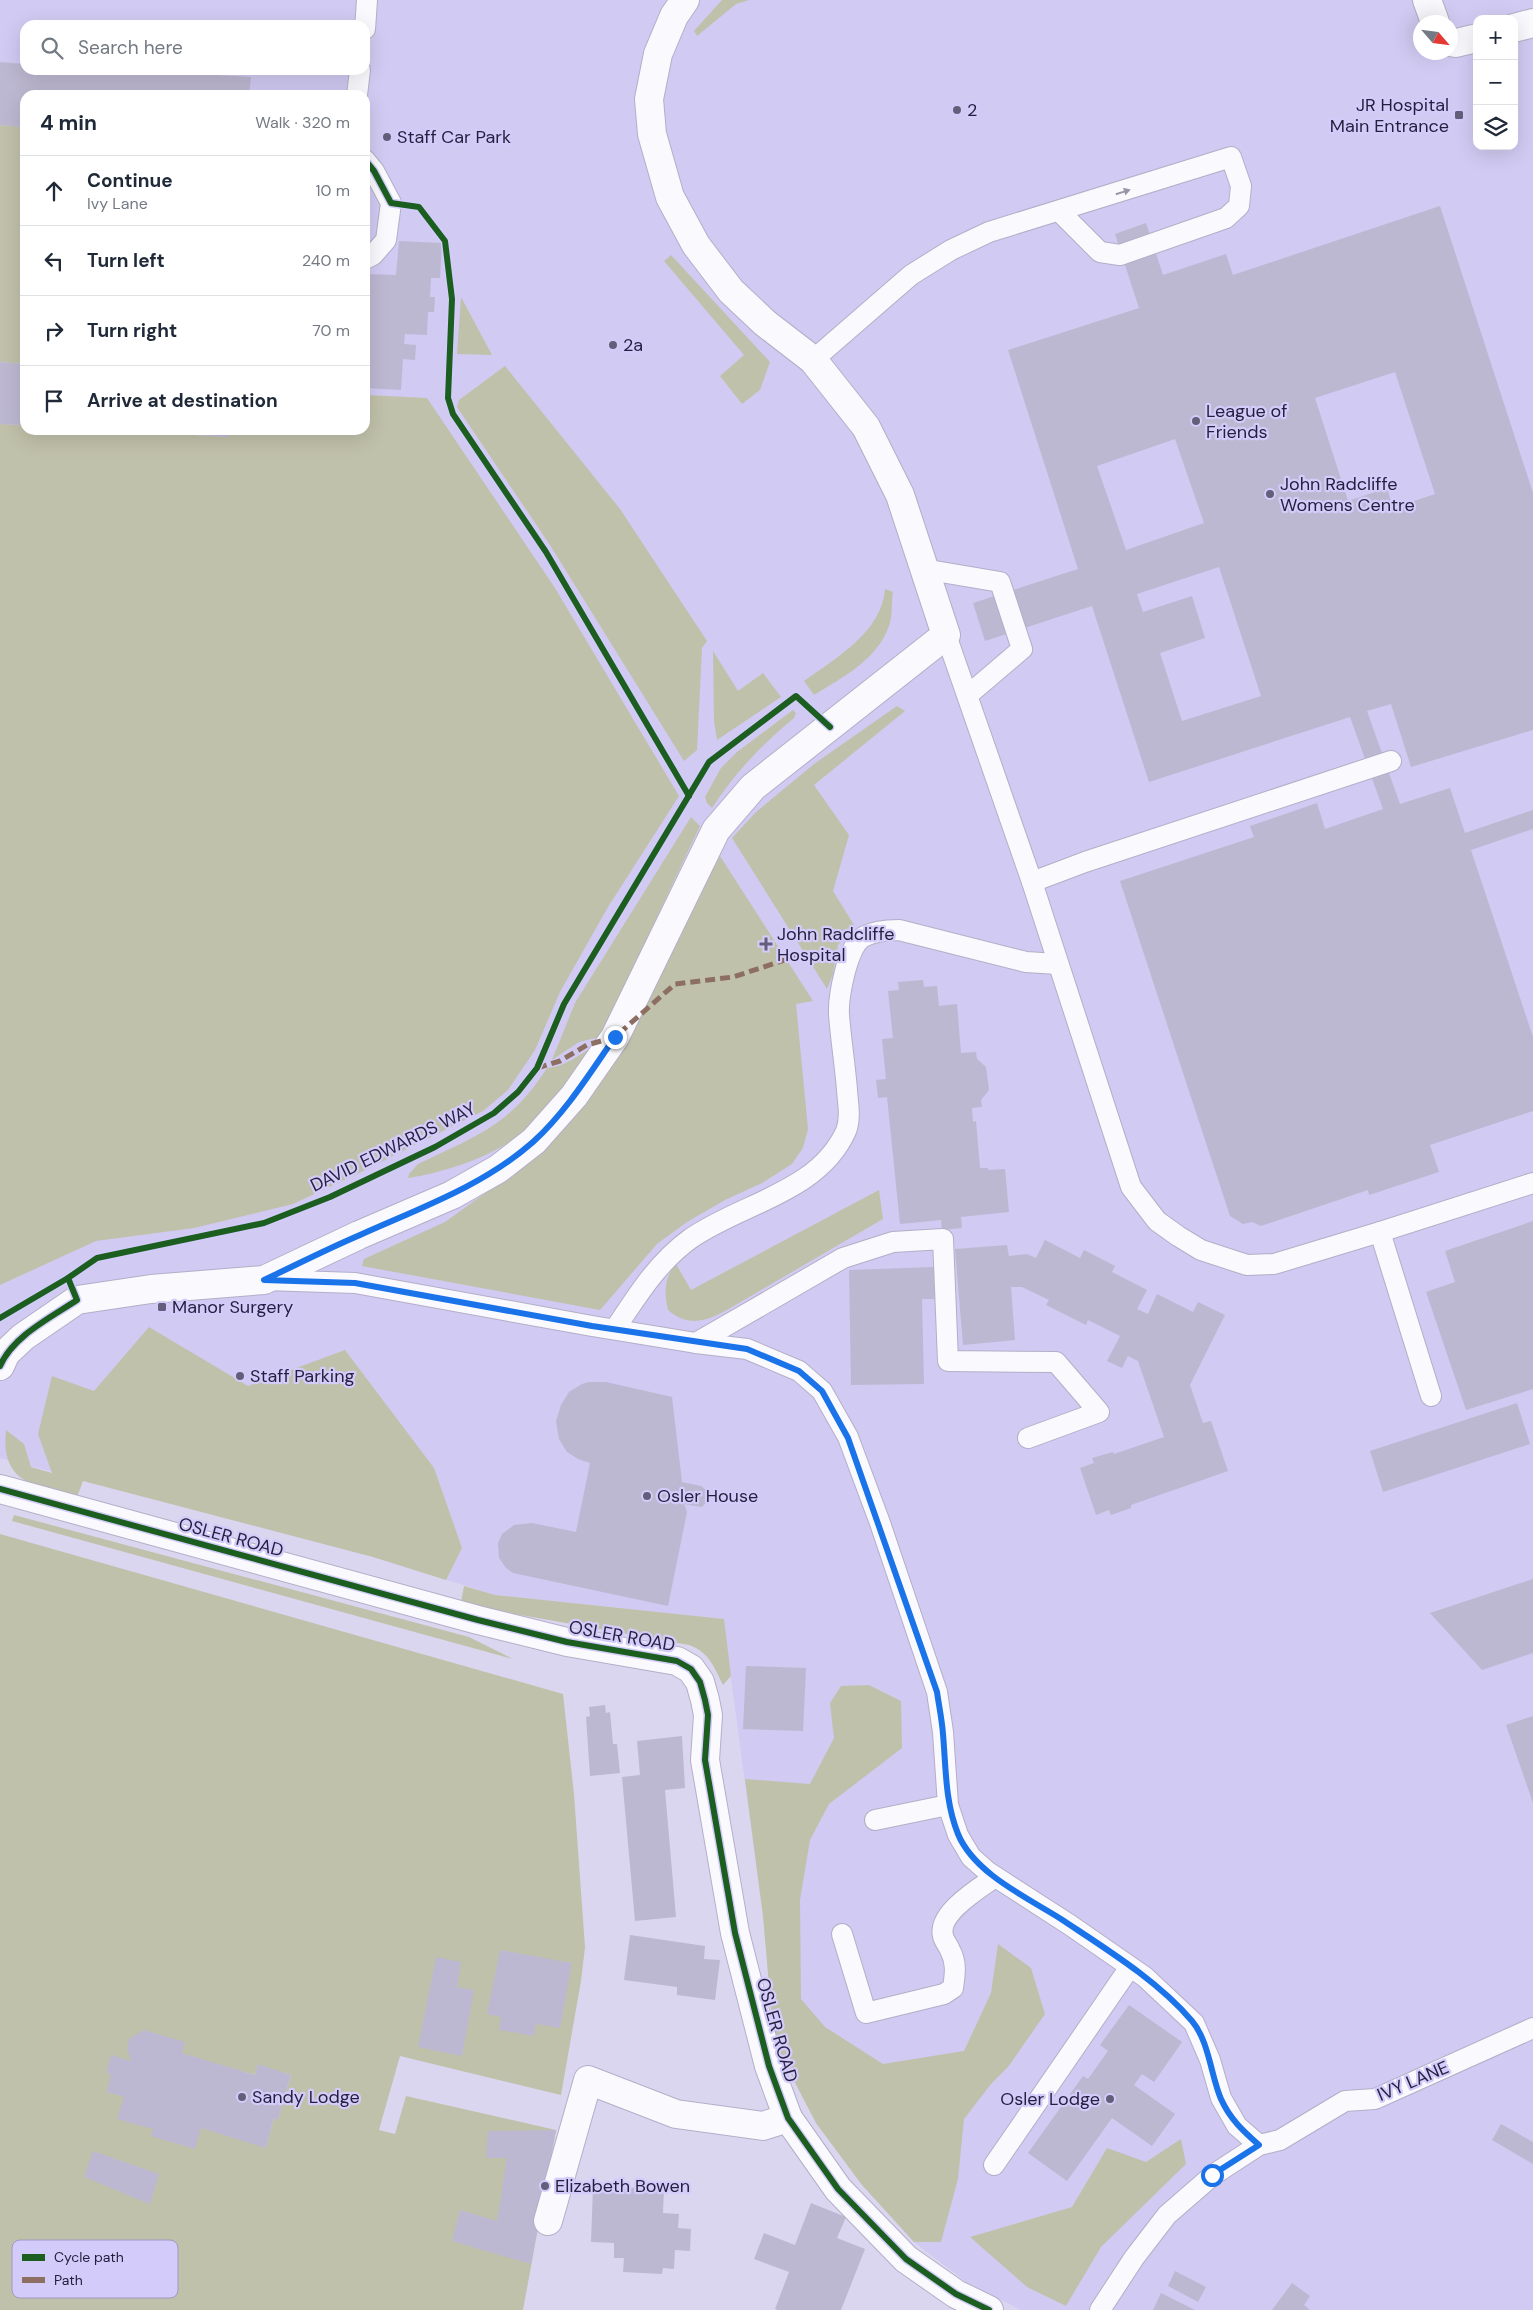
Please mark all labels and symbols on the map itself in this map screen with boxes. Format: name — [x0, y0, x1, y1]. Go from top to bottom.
north arrow — [1413, 15, 1458, 60]
place label: JR Hospital Main Entrance — [1330, 93, 1449, 138]
place label: 2 — [967, 98, 977, 122]
marker: 2 — [951, 104, 963, 116]
marker: JR Hospital Main Entrance — [1453, 109, 1465, 121]
place label: Staff Car Park — [397, 125, 511, 149]
marker: Staff Car Park — [381, 131, 393, 143]
one-way arrow — [1116, 187, 1131, 195]
place label: 2a — [623, 333, 643, 357]
marker: 2a — [607, 339, 619, 351]
place label: League of Friends — [1206, 399, 1287, 444]
marker: League of Friends — [1190, 415, 1202, 427]
place label: John Radcliffe Womens Centre — [1280, 472, 1415, 517]
marker: John Radcliffe Womens Centre — [1264, 488, 1276, 500]
place label: John Radcliffe Hospital — [777, 922, 894, 967]
marker: John Radcliffe Hospital — [759, 937, 773, 951]
route end — [604, 1026, 627, 1049]
street label: DAVID EDWARDS WAY — [306, 1096, 480, 1197]
place label: Manor Surgery — [172, 1295, 293, 1319]
marker: Manor Surgery — [156, 1301, 168, 1313]
place label: Staff Parking — [250, 1364, 355, 1388]
marker: Staff Parking — [234, 1370, 246, 1382]
place label: Osler House — [657, 1484, 758, 1508]
marker: Osler House — [641, 1490, 653, 1502]
street label: OSLER ROAD — [176, 1511, 286, 1563]
street label: OSLER ROAD — [567, 1615, 677, 1657]
street label: OSLER ROAD — [751, 1975, 803, 2085]
street label: IVY LANE — [1374, 2055, 1452, 2107]
place label: Sandy Lodge — [252, 2085, 360, 2109]
place label: Osler Lodge — [1000, 2087, 1100, 2111]
marker: Sandy Lodge — [236, 2091, 248, 2103]
marker: Osler Lodge — [1104, 2093, 1116, 2105]
route start — [1201, 2164, 1224, 2187]
place label: Elizabeth Bowen — [555, 2174, 690, 2198]
marker: Elizabeth Bowen — [539, 2180, 551, 2192]
legend — [12, 2240, 178, 2298]
text: Cycle path — [54, 2248, 124, 2266]
text: Path — [54, 2271, 83, 2289]

